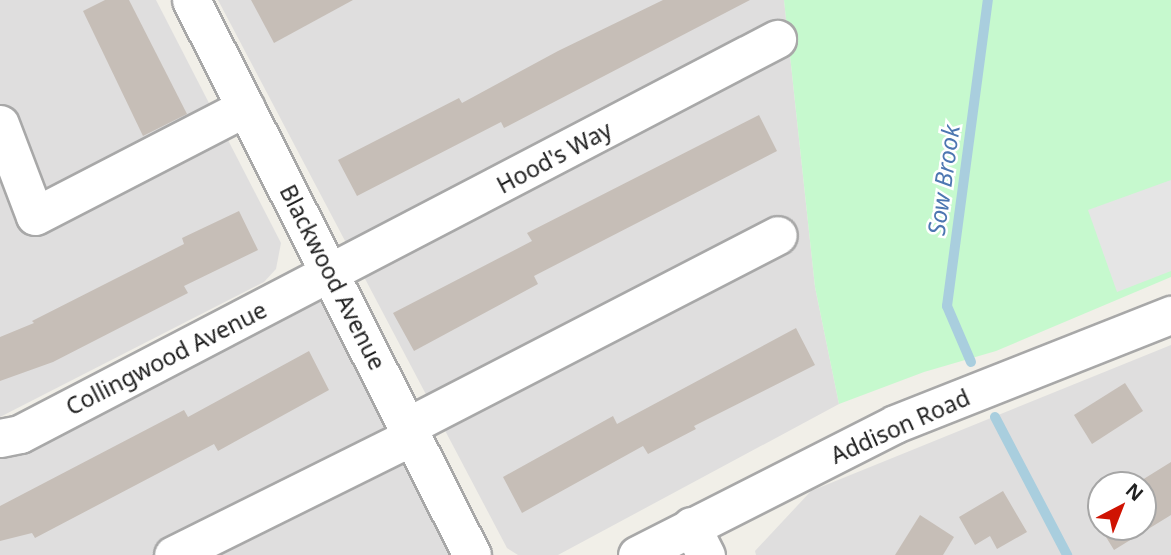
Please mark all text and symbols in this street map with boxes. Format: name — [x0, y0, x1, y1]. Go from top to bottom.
street label: Hood's Way — [492, 115, 616, 199]
water label: Sow Brook — [921, 123, 965, 237]
street label: Blackwood Avenue — [274, 180, 392, 374]
street label: Collingwood Avenue — [61, 295, 271, 421]
street label: Addison Road — [826, 383, 974, 469]
north arrow — [1087, 471, 1157, 541]
text: N — [1120, 477, 1149, 507]

